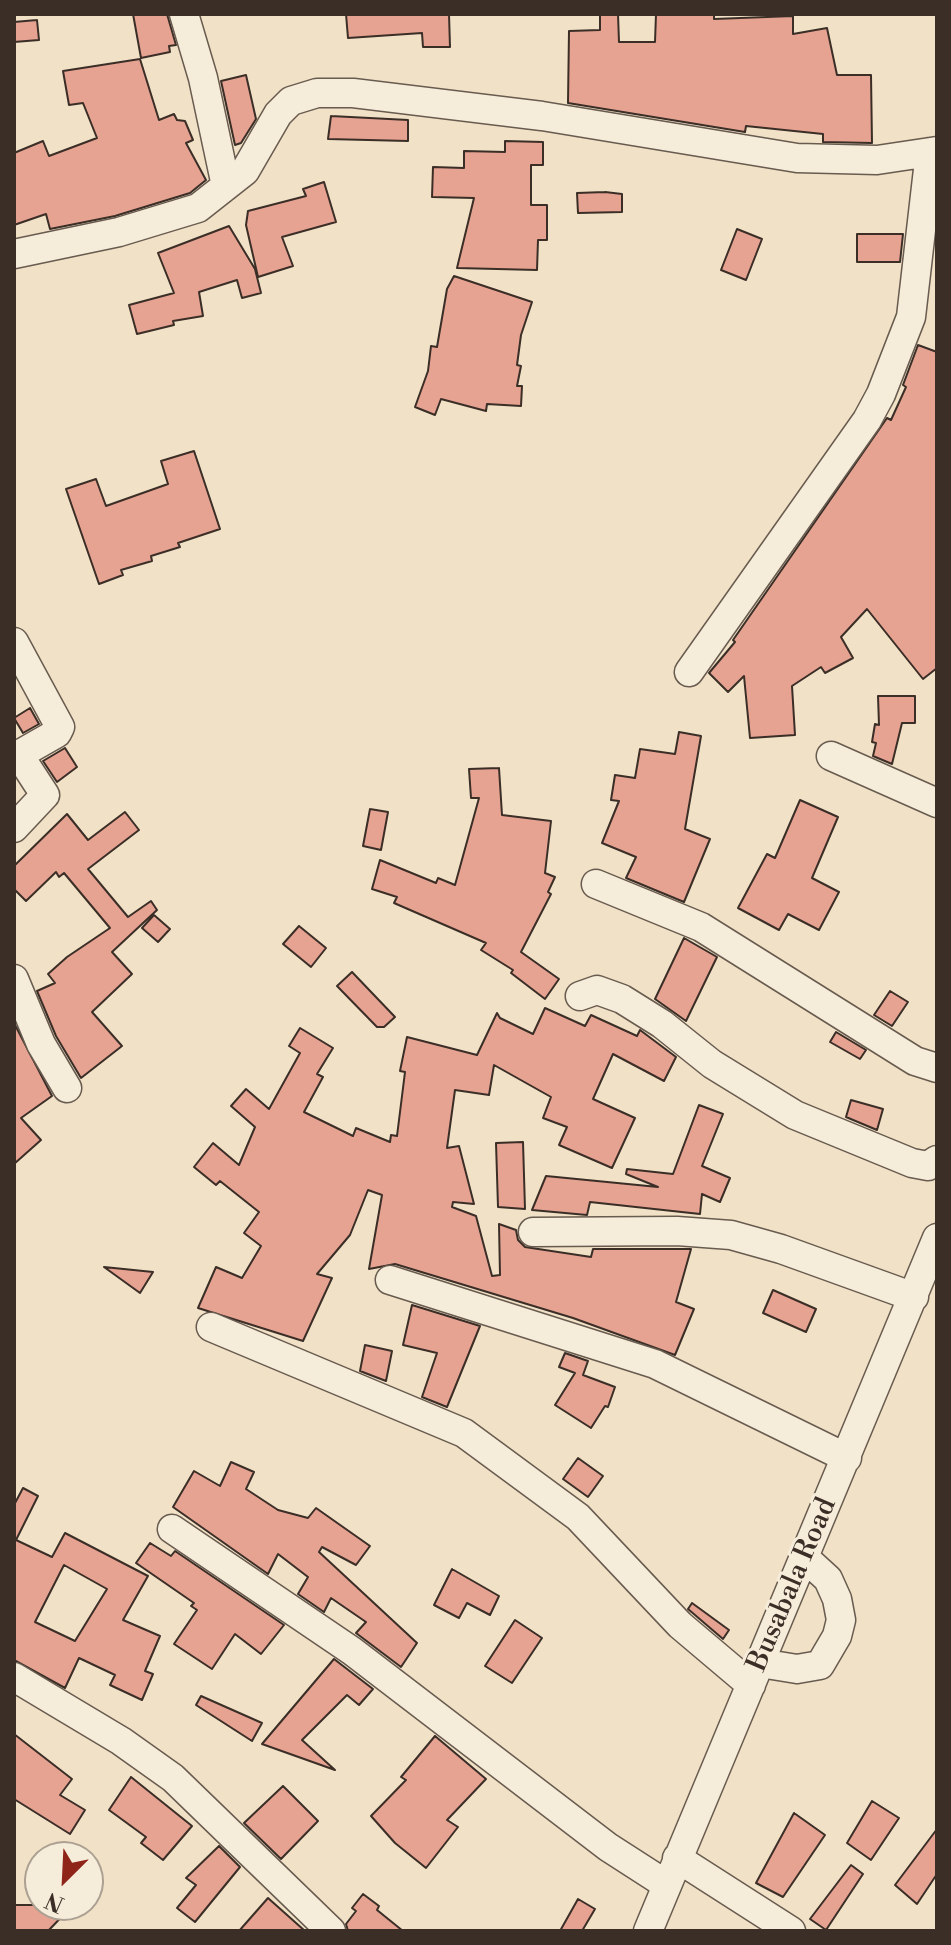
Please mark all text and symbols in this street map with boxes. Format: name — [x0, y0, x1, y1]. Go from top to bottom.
street label: Busabala Road — [741, 1493, 845, 1677]
north arrow — [24, 1841, 104, 1921]
text: N — [41, 1886, 68, 1917]

